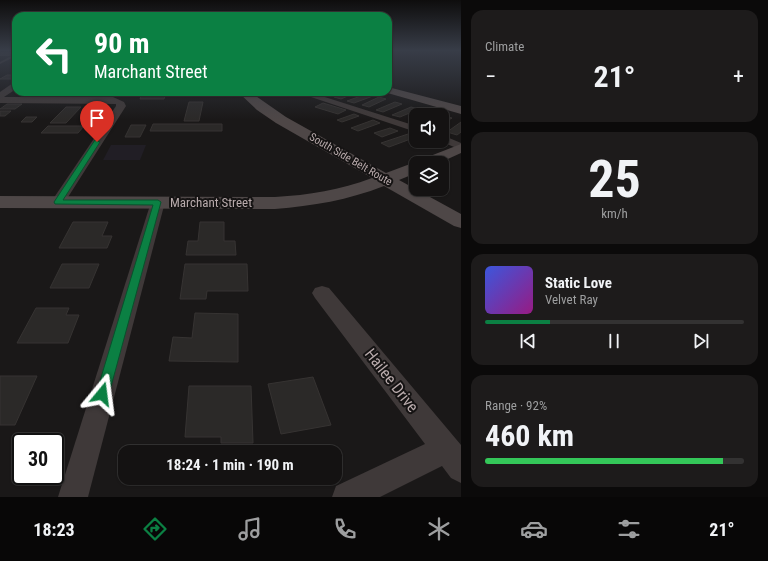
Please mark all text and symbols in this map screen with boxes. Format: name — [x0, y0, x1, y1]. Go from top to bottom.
text: 90 m — [94, 27, 150, 60]
icon: left — [28, 28, 80, 80]
text: Climate — [485, 39, 524, 54]
text: 21° — [594, 59, 636, 94]
text: Marchant Street — [94, 61, 208, 82]
text: − — [485, 64, 496, 89]
text: + — [733, 64, 744, 89]
pin — [80, 101, 114, 142]
icon: arrive — [86, 107, 108, 129]
map controls — [409, 108, 449, 196]
button: sound — [409, 108, 449, 148]
street label: South Side Belt Route — [307, 130, 395, 188]
text: 25 — [588, 149, 641, 210]
button: layers — [409, 156, 449, 196]
street label: Marchant Street — [170, 195, 252, 210]
text: km/h — [601, 206, 628, 221]
text: Static Love — [545, 274, 612, 292]
text: Velvet Ray — [545, 292, 598, 307]
icon: previous — [517, 330, 539, 352]
icon: pause — [603, 330, 625, 352]
icon: next — [690, 330, 712, 352]
street label: Hailee Drive — [361, 345, 422, 416]
position arrow — [81, 373, 123, 415]
text: Range · 92% — [485, 398, 547, 413]
text: 460 km — [485, 418, 574, 453]
speed limit sign: 30 — [12, 433, 64, 485]
text: 18:24 · 1 min · 190 m — [166, 456, 294, 474]
icon: directions — [141, 515, 169, 543]
icon: music — [236, 515, 264, 543]
icon: phone — [331, 515, 359, 543]
icon: climate — [425, 515, 453, 543]
icon: car — [520, 515, 548, 543]
icon: filters — [615, 515, 643, 543]
text: 18:23 — [33, 519, 75, 540]
text: 21° — [709, 519, 735, 540]

